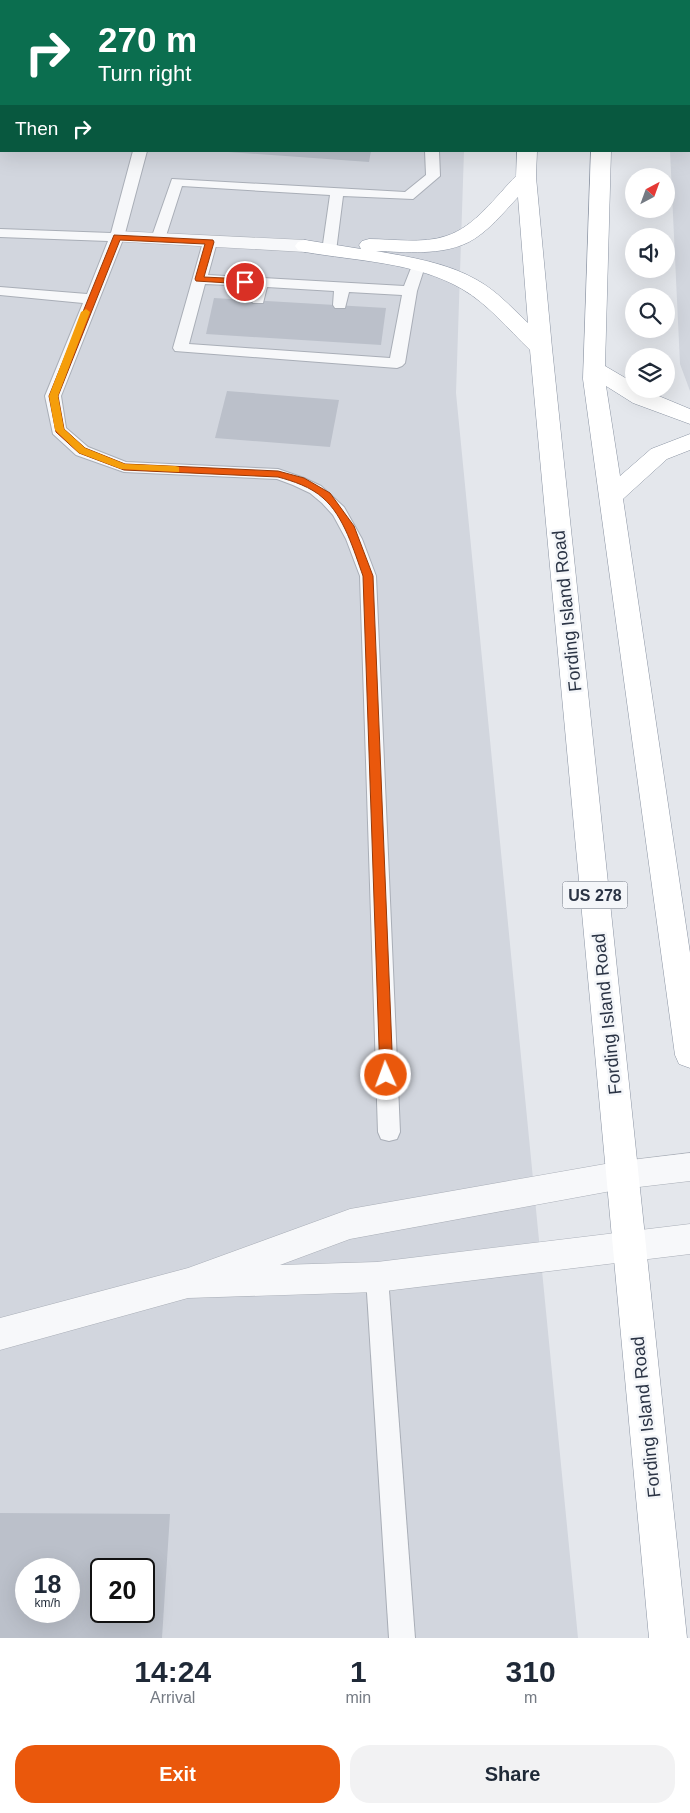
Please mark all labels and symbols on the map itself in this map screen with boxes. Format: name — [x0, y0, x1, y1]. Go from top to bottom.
north arrow — [625, 168, 675, 218]
pin — [224, 261, 266, 303]
street label: Fording Island Road — [549, 529, 585, 693]
road number: US 278 — [562, 882, 628, 908]
street label: Fording Island Road — [589, 932, 625, 1096]
position arrow — [359, 1048, 411, 1100]
street label: Fording Island Road — [628, 1335, 664, 1499]
speed limit sign: 20 — [90, 1558, 155, 1623]

